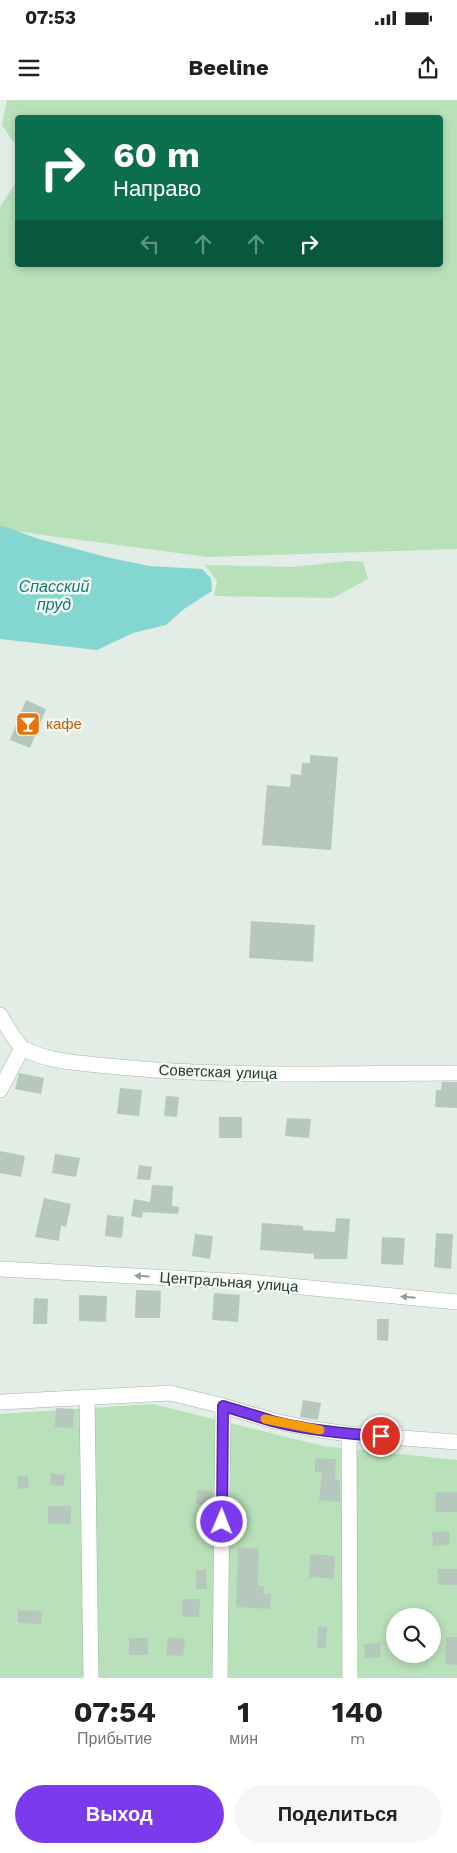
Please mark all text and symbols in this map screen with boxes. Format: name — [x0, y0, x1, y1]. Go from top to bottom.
text: 07:53 — [25, 6, 76, 29]
icon: menu — [15, 54, 43, 82]
icon: share — [414, 54, 442, 82]
text: Beeline — [188, 55, 269, 80]
text: 60 m — [113, 134, 200, 176]
icon: right — [30, 135, 95, 200]
text: Направо — [113, 176, 201, 201]
icon: left — [136, 230, 164, 258]
icon: ahead — [189, 230, 217, 258]
icon: ahead — [242, 230, 270, 258]
icon: right — [295, 230, 323, 258]
water label: Спасский пруд — [19, 577, 89, 614]
bar icon: кафе — [15, 711, 41, 737]
place label: кафе — [46, 715, 82, 733]
street label: Советская улица — [158, 1061, 278, 1083]
street label: Центральная улица — [159, 1268, 300, 1296]
one-way arrow — [134, 1272, 150, 1280]
one-way arrow — [400, 1293, 416, 1301]
pin — [360, 1415, 402, 1457]
icon: arrive — [367, 1422, 395, 1450]
position arrow — [195, 1495, 247, 1547]
map controls — [386, 1608, 441, 1663]
button: search — [386, 1608, 441, 1663]
text: 07:54 — [74, 1694, 156, 1729]
text: 1 — [237, 1694, 250, 1729]
text: 140 — [332, 1694, 383, 1729]
text: Прибытие — [77, 1729, 152, 1748]
text: мин — [229, 1729, 258, 1748]
text: m — [350, 1729, 365, 1748]
button: Выход — [15, 1785, 224, 1843]
button: Поделиться — [234, 1785, 442, 1843]

